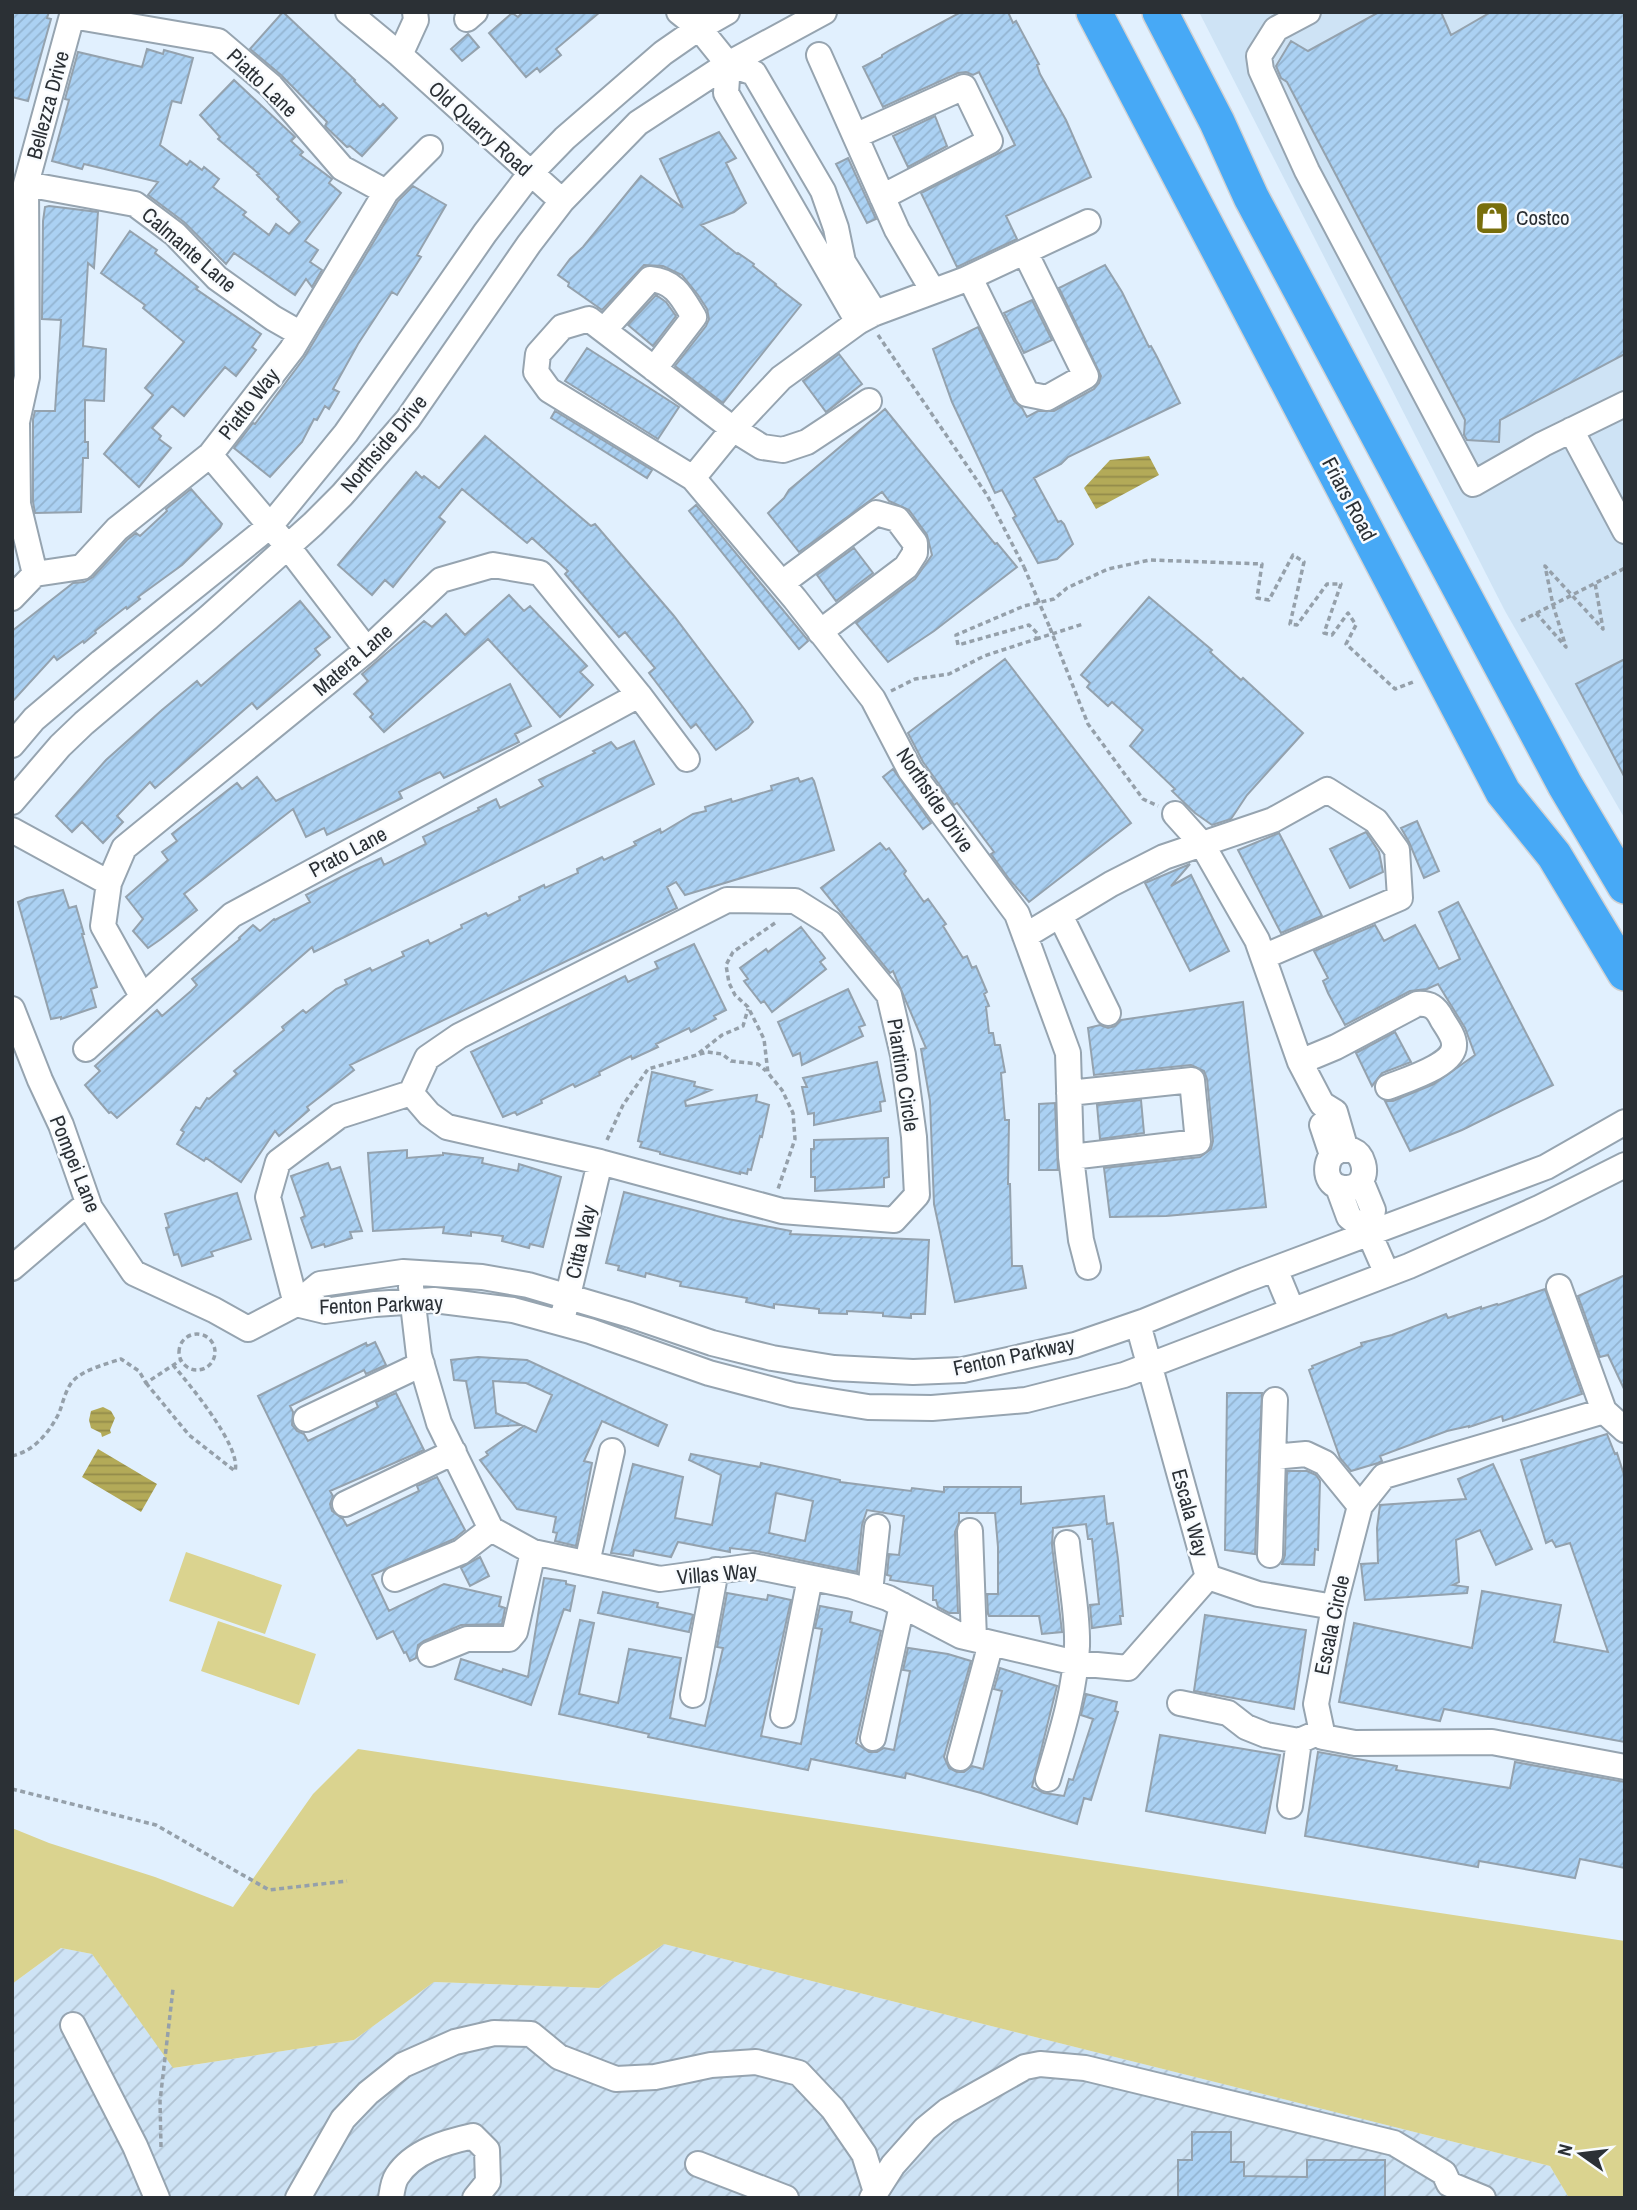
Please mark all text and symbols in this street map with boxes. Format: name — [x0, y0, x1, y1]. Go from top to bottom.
street label: Piatto Lane — [221, 42, 304, 124]
street label: Bellezza Drive — [19, 48, 76, 162]
street label: Old Quarry Road — [422, 74, 538, 183]
shop icon: Costco — [1473, 199, 1511, 237]
street label: Calmante Lane — [136, 200, 243, 299]
place label: Costco — [1516, 203, 1570, 232]
street label: Piatto Way — [211, 362, 286, 446]
street label: Northside Drive — [334, 388, 433, 499]
street label: Friars Road — [1315, 452, 1384, 546]
street label: Matera Lane — [307, 617, 399, 702]
street label: Northside Drive — [890, 742, 981, 858]
street label: Prato Lane — [304, 819, 392, 884]
street label: Piantino Circle — [880, 1016, 927, 1133]
street label: Pompei Lane — [43, 1111, 108, 1217]
street label: Citta Way — [558, 1202, 603, 1282]
street label: Fenton Parkway — [319, 1288, 444, 1321]
street label: Fenton Parkway — [950, 1328, 1078, 1383]
street label: Escala Way — [1165, 1466, 1216, 1561]
street label: Villas Way — [676, 1556, 759, 1591]
street label: Escala Circle — [1307, 1572, 1356, 1678]
north arrow — [1546, 2119, 1616, 2189]
text: N — [1551, 2141, 1578, 2158]

